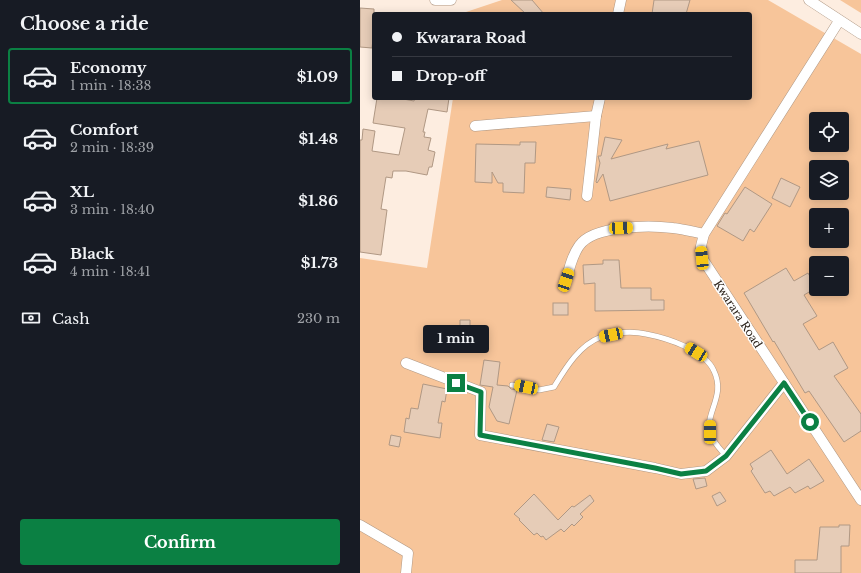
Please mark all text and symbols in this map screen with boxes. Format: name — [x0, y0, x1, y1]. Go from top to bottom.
text: Choose a ride — [20, 13, 149, 35]
text: Kwarara Road — [416, 28, 526, 47]
icon: car — [22, 58, 58, 94]
text: Economy — [70, 58, 147, 77]
text: Drop-off — [416, 66, 486, 85]
text: $1.09 — [297, 67, 338, 86]
text: 1 min · 18:38 — [70, 77, 151, 94]
map controls — [809, 112, 849, 296]
button: locate — [809, 112, 849, 152]
icon: car — [22, 120, 58, 156]
text: Comfort — [70, 120, 138, 139]
text: $1.48 — [298, 129, 338, 148]
text: 2 min · 18:39 — [70, 139, 154, 156]
button: layers — [809, 160, 849, 200]
icon: car — [22, 182, 58, 218]
text: XL — [70, 182, 94, 201]
text: $1.86 — [298, 191, 338, 210]
text: 3 min · 18:40 — [70, 201, 155, 218]
button: + — [809, 208, 849, 248]
car — [609, 221, 633, 235]
icon: car — [22, 244, 58, 280]
text: Black — [70, 244, 114, 263]
car — [695, 245, 709, 271]
text: $1.73 — [301, 253, 338, 272]
button: − — [809, 256, 849, 296]
text: 4 min · 18:41 — [70, 263, 151, 280]
car — [557, 267, 575, 293]
street label: Kwarara Road — [711, 277, 765, 351]
icon: cash — [20, 307, 42, 329]
text: Cash — [52, 309, 89, 328]
text: 230 m — [297, 310, 340, 327]
callout: 1 min — [423, 325, 489, 353]
car — [598, 327, 624, 343]
text: 1 min — [437, 330, 475, 347]
car — [683, 341, 709, 363]
route end — [447, 374, 465, 392]
car — [513, 379, 539, 395]
route start — [801, 413, 819, 431]
car — [704, 420, 716, 444]
button: Confirm — [20, 519, 340, 565]

